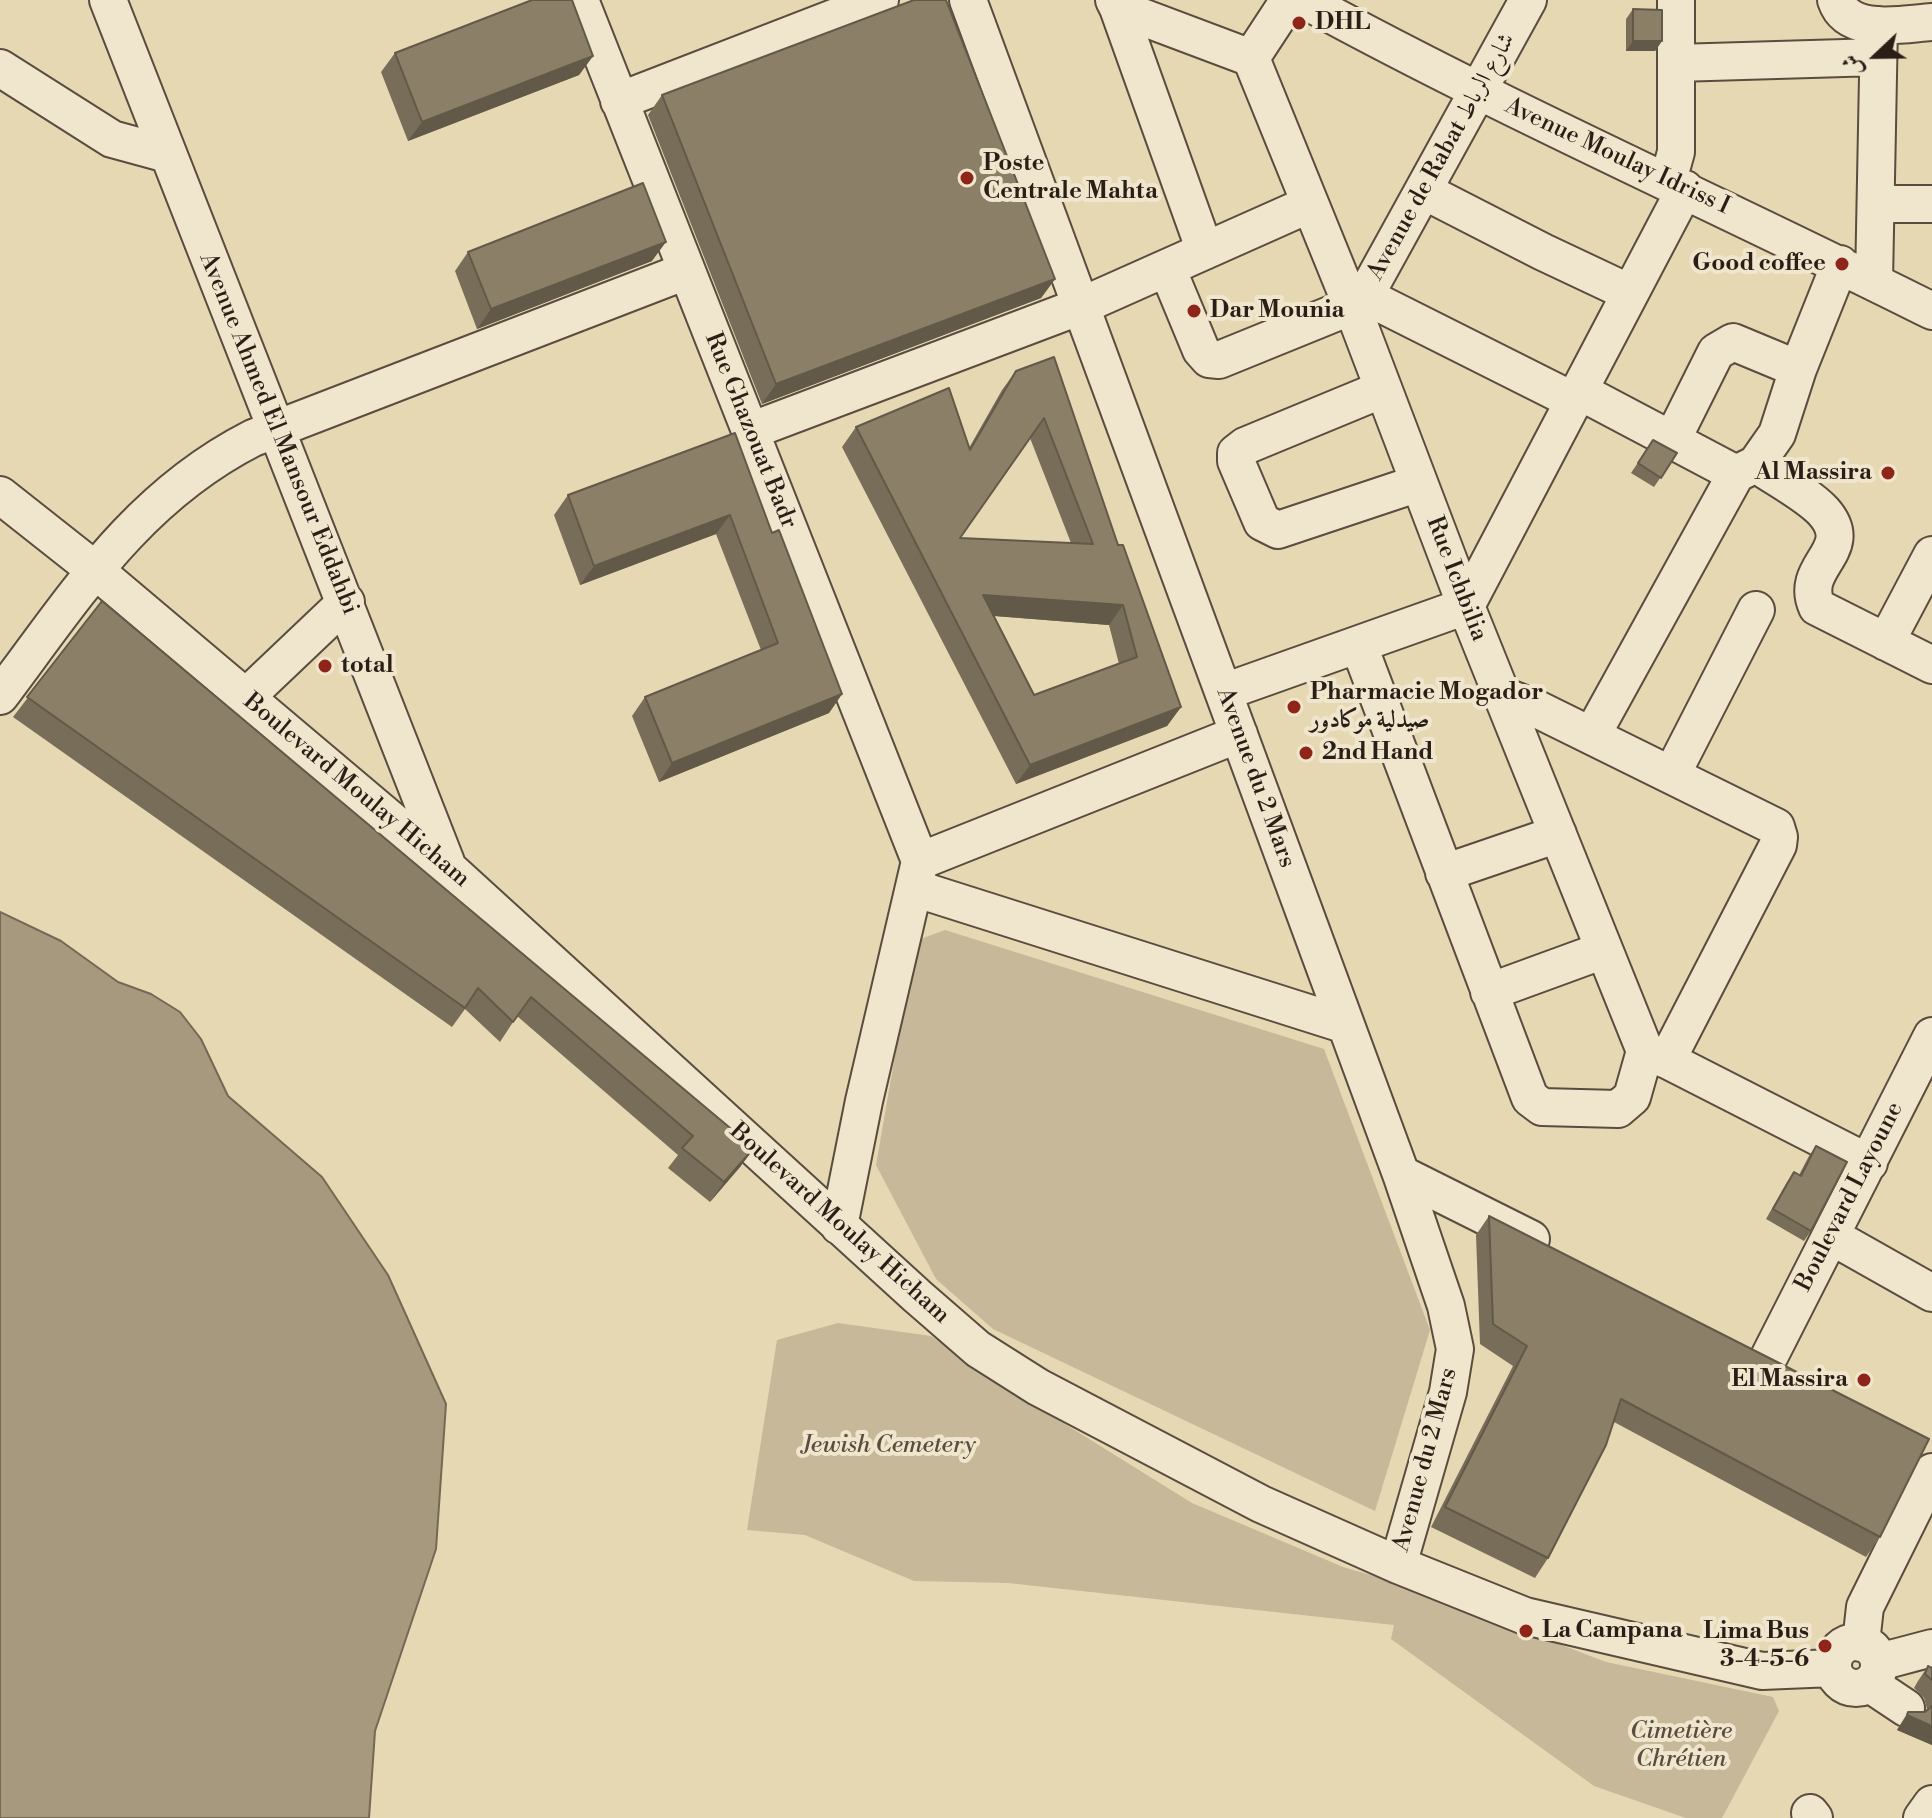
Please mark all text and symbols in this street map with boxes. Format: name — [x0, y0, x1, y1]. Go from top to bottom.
place label: DHL — [1315, 9, 1370, 37]
marker: DHL — [1290, 14, 1308, 32]
north arrow — [1836, 16, 1916, 96]
street label: Avenue de Rabat شارع الرباط — [1362, 28, 1522, 286]
text: ش — [1837, 50, 1870, 80]
street label: Avenue Moulay Idriss I — [1500, 92, 1734, 222]
place label: Poste Centrale Mahta — [983, 150, 1158, 206]
marker: Poste Centrale Mahta — [958, 169, 976, 187]
street label: Avenue Ahmed El Mansour Eddahbi — [192, 249, 364, 619]
place label: Good coffee — [1692, 250, 1826, 278]
marker: Good coffee — [1833, 255, 1851, 273]
place label: Dar Mounia — [1210, 297, 1345, 325]
marker: Dar Mounia — [1185, 302, 1203, 320]
street label: Rue Ghazouat Badr — [698, 329, 802, 533]
place label: Al Massira — [1755, 459, 1872, 487]
marker: Al Massira — [1879, 464, 1897, 482]
street label: Rue Ichbilia — [1419, 512, 1493, 646]
place label: total — [341, 652, 394, 680]
marker: total — [316, 657, 334, 675]
place label: Pharmacie Mogador صيدلية موكادور — [1310, 679, 1543, 735]
street label: Avenue du 2 Mars — [1209, 684, 1301, 872]
street label: Boulevard Moulay Hicham — [237, 688, 475, 894]
marker: Pharmacie Mogador صيدلية موكادور — [1285, 698, 1303, 716]
place label: 2nd Hand — [1322, 739, 1433, 767]
marker: 2nd Hand — [1297, 744, 1315, 762]
street label: Boulevard Layoune — [1790, 1098, 1910, 1296]
street label: Boulevard Moulay Hicham — [723, 1117, 955, 1331]
street label: Avenue du 2 Mars — [1388, 1365, 1464, 1555]
place label: El Massira — [1731, 1366, 1848, 1394]
marker: El Massira — [1855, 1371, 1873, 1389]
park label: Jewish Cemetery — [802, 1432, 976, 1460]
place label: La Campana — [1542, 1617, 1683, 1645]
place label: Lima Bus 3-4-5-6 — [1703, 1618, 1809, 1674]
marker: La Campana — [1517, 1622, 1535, 1640]
marker: Lima Bus 3-4-5-6 — [1816, 1637, 1834, 1655]
park label: Cimetière Chrétien — [1630, 1718, 1732, 1774]

